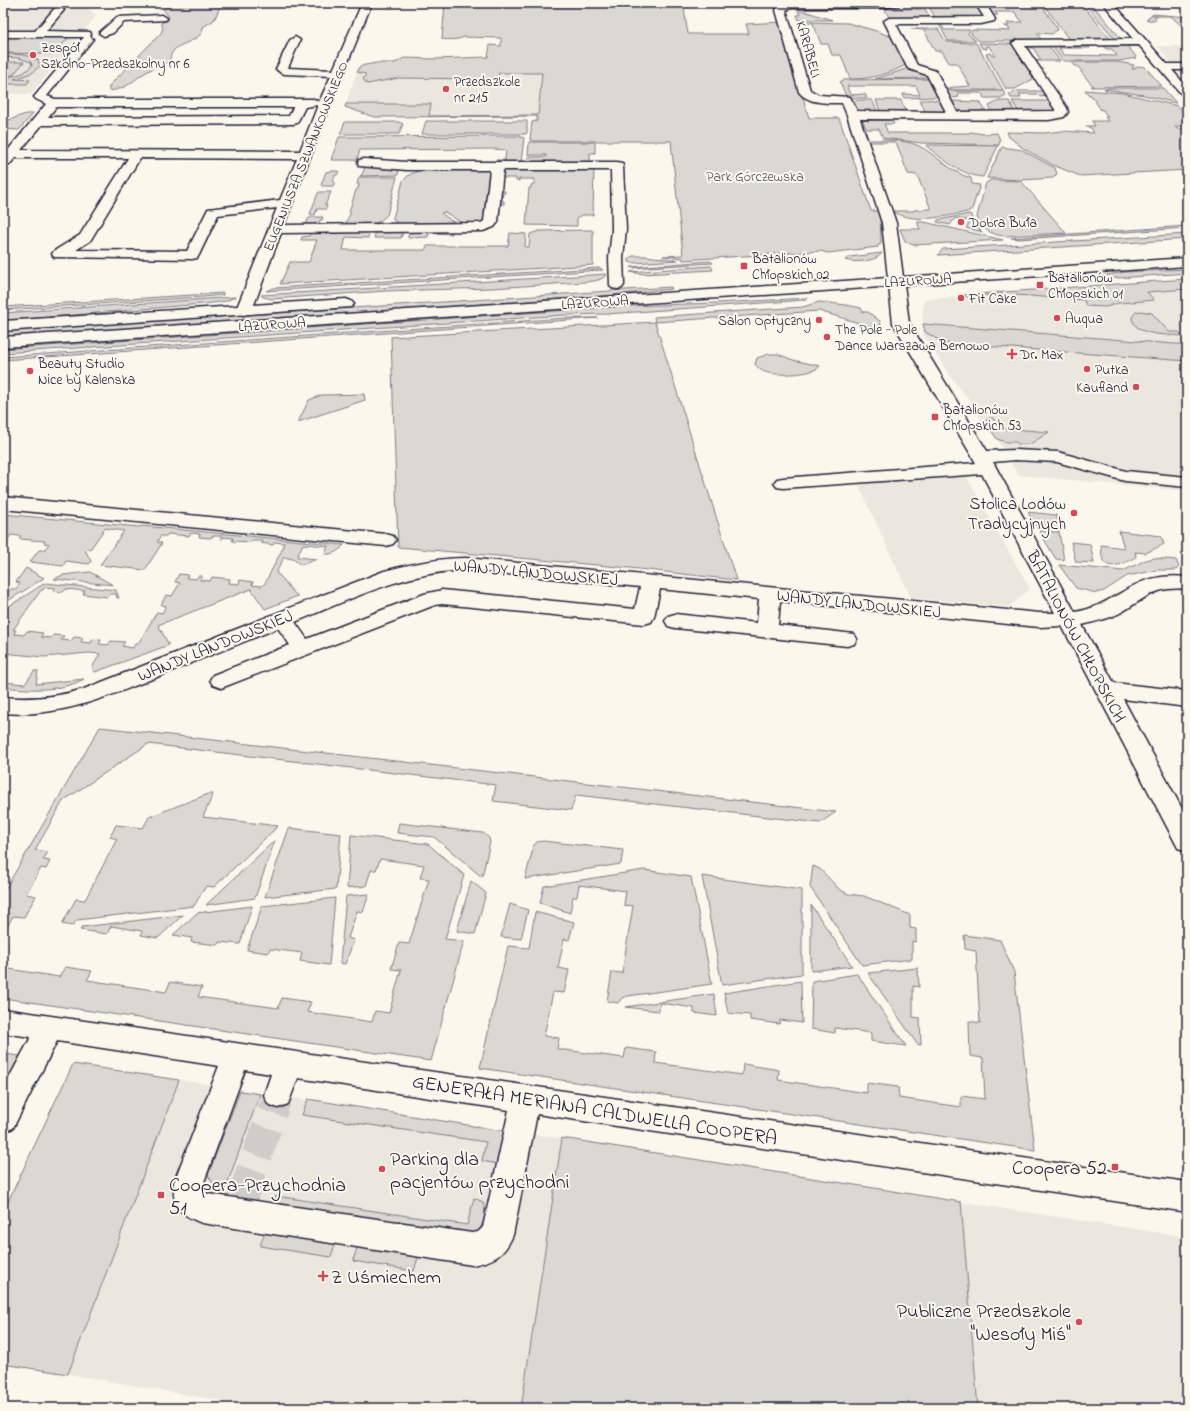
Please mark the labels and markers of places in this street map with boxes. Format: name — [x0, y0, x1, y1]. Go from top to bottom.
place label: Zespół Szkolno-Przedszkolny nr 6 — [41, 38, 190, 76]
marker: Zespół Szkolno-Przedszkolny nr 6 — [28, 50, 38, 60]
place label: Przedszkole nr 215 — [454, 72, 521, 109]
marker: Przedszkole nr 215 — [441, 84, 451, 94]
place label: Dobra Buła — [968, 213, 1037, 234]
marker: Dobra Buła — [956, 217, 966, 227]
place label: Batalionów Chłopskich 02 — [751, 249, 830, 286]
marker: Batalionów Chłopskich 02 — [739, 261, 749, 271]
place label: Batalionów Chłopskich 01 — [1047, 268, 1124, 305]
marker: Batalionów Chłopskich 01 — [1035, 280, 1045, 290]
place label: Fit Cake — [968, 289, 1017, 310]
marker: Fit Cake — [956, 293, 966, 303]
place label: Auqua — [1065, 309, 1103, 330]
place label: Salon Optyczny — [718, 311, 811, 333]
marker: Auqua — [1052, 313, 1062, 323]
marker: Salon Optyczny — [814, 315, 824, 325]
place label: The Pole - Pole Dance Warszawa Bemowo — [834, 320, 989, 357]
marker: The Pole - Pole Dance Warszawa Bemowo — [822, 332, 832, 342]
place label: Dr. Max — [1019, 345, 1063, 366]
marker: Dr. Max — [1007, 349, 1017, 359]
place label: Beauty Studio Nice by Kalenska — [37, 354, 135, 392]
place label: Putka — [1095, 360, 1129, 381]
marker: Putka — [1082, 364, 1092, 374]
marker: Beauty Studio Nice by Kalenska — [25, 366, 35, 376]
place label: Kaufland — [1076, 378, 1128, 399]
marker: Kaufland — [1131, 382, 1141, 392]
place label: Batalionów Chłopskich 53 — [942, 400, 1022, 437]
marker: Batalionów Chłopskich 53 — [930, 412, 940, 422]
place label: Stolica Lodów Tradycyjnych — [968, 492, 1066, 538]
marker: Stolica Lodów Tradycyjnych — [1069, 508, 1079, 518]
place label: Parking dla pacjentów przychodni — [390, 1146, 569, 1198]
place label: Coopera 52 — [1012, 1155, 1107, 1184]
marker: Coopera 52 — [1110, 1162, 1120, 1172]
marker: Parking dla pacjentów przychodni — [377, 1164, 387, 1174]
place label: Coopera-Przychodnia 51 — [169, 1172, 346, 1224]
marker: Coopera-Przychodnia 51 — [156, 1190, 166, 1200]
place label: Z Uśmiechem — [331, 1264, 441, 1293]
marker: Z Uśmiechem — [318, 1271, 328, 1281]
place label: Publiczne Przedszkole "Wesoły Miś" — [897, 1298, 1071, 1350]
marker: Publiczne Przedszkole "Wesoły Miś" — [1074, 1317, 1084, 1327]

